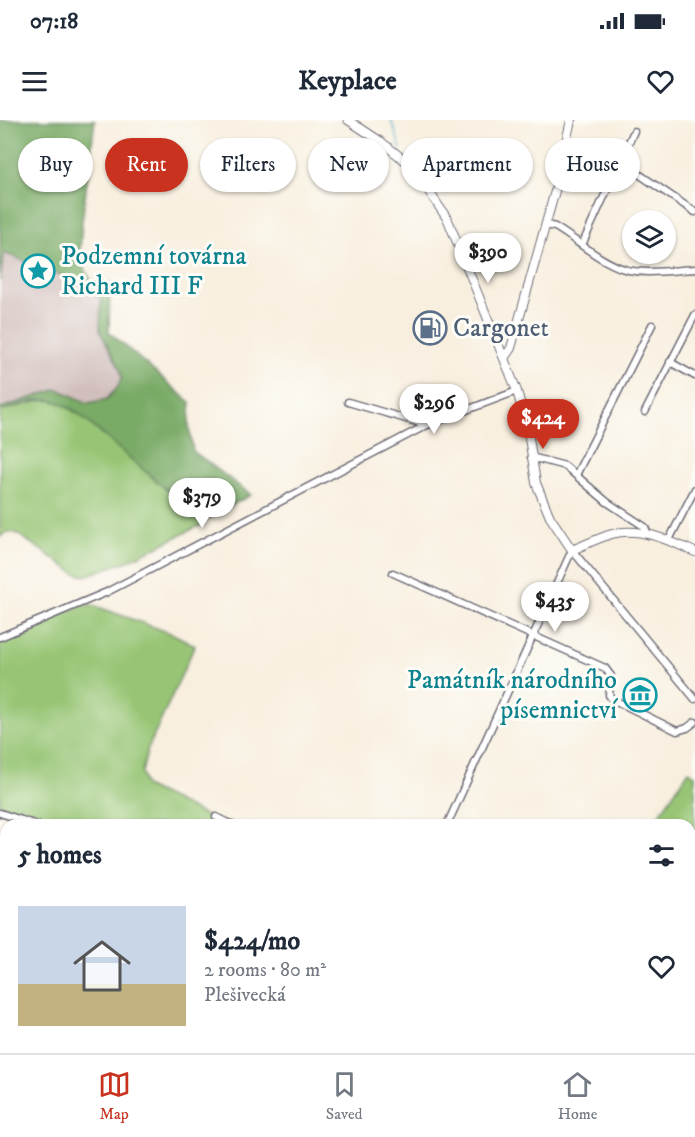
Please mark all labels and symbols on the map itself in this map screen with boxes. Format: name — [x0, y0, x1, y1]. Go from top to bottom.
pin: $390 — [452, 233, 524, 284]
place label: Podzemní továrna Richard III F — [61, 240, 246, 303]
place icon: Podzemní továrna Richard III F — [20, 253, 56, 289]
fuel station icon: Cargonet — [412, 310, 448, 346]
place label: Cargonet — [453, 312, 549, 345]
pin: $296 — [398, 384, 470, 435]
pin: $424 — [507, 399, 579, 450]
pin: $379 — [166, 478, 238, 529]
pin: $435 — [519, 582, 591, 633]
place label: Památník národního písemnictví — [407, 664, 618, 727]
museum icon: Památník národního písemnictví — [622, 677, 658, 713]

